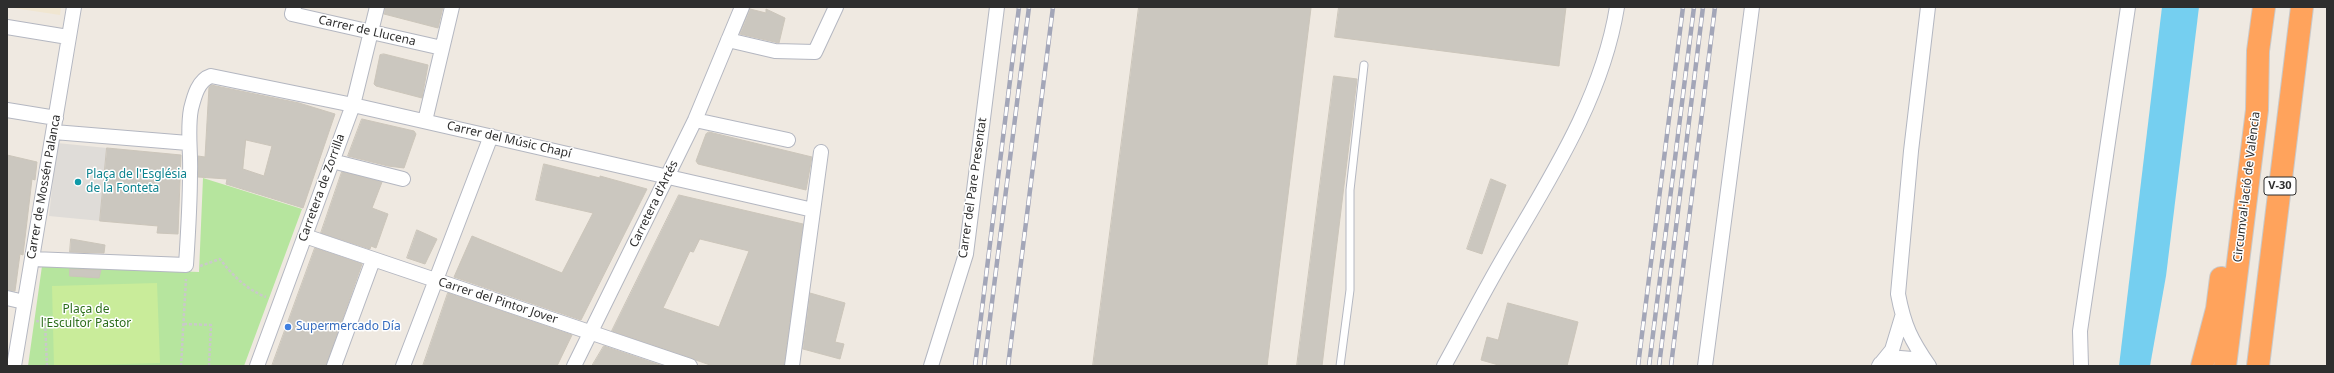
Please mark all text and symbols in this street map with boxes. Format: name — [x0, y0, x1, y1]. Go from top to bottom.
street label: Carrer de Llucena — [317, 13, 417, 49]
street label: Circumval·lació de València — [2231, 111, 2263, 263]
street label: Carrer de Mossén Palanca — [24, 113, 64, 261]
street label: Carrer del Pare Presentat — [956, 117, 990, 259]
street label: Carrer del Músic Chapí — [445, 119, 573, 161]
street label: Carretera de Zorrilla — [296, 132, 348, 244]
street label: Carretera d'Artés — [627, 158, 681, 250]
place label: Plaça de l'Església de la Fonteta — [86, 168, 187, 196]
marker: Plaça de l'Església de la Fonteta — [73, 177, 83, 187]
road number: V-30 — [2264, 177, 2296, 195]
street label: Carrer del Pintor Jover — [436, 275, 560, 327]
park label: Plaça de l'Escultor Pastor — [41, 303, 131, 331]
place label: Supermercado Día — [296, 320, 401, 334]
marker: Supermercado Día — [283, 322, 293, 332]

